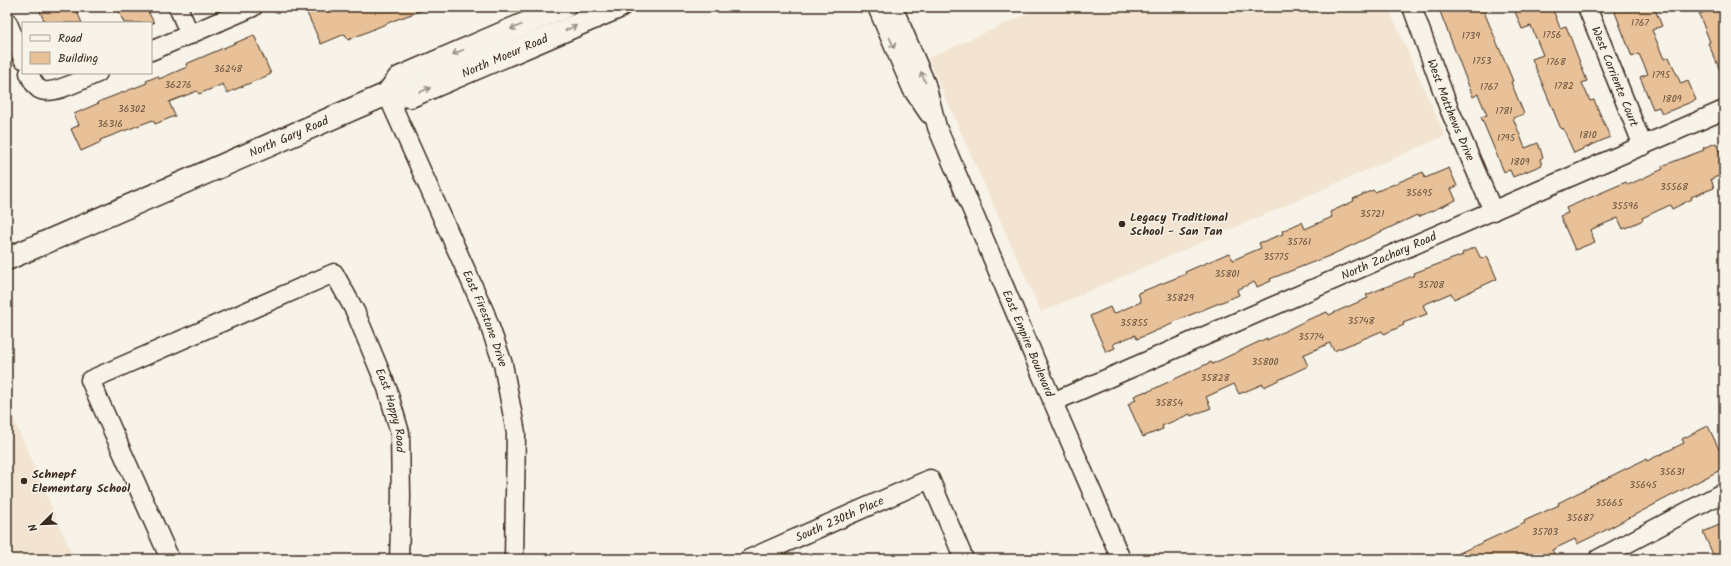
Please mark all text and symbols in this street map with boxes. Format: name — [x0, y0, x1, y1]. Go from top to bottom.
house number: 1767 — [1631, 15, 1649, 31]
legend — [22, 22, 152, 74]
one-way arrow — [564, 23, 576, 31]
one-way arrow — [511, 24, 523, 32]
street label: West Corriente Court — [1586, 24, 1644, 130]
house number: 1756 — [1543, 27, 1561, 43]
house number: 1739 — [1462, 28, 1480, 44]
text: Road — [58, 29, 83, 48]
street label: North Moeur Road — [458, 29, 552, 83]
one-way arrow — [889, 36, 897, 48]
text: Building — [58, 49, 98, 68]
one-way arrow — [453, 49, 465, 57]
house number: 1753 — [1473, 53, 1492, 69]
house number: 1768 — [1546, 54, 1567, 70]
street label: West Matthews Drive — [1422, 56, 1480, 165]
house number: 36248 — [214, 61, 243, 77]
house number: 1795 — [1652, 67, 1671, 83]
one-way arrow — [919, 71, 926, 83]
house number: 36276 — [164, 77, 192, 93]
house number: 1782 — [1554, 78, 1574, 94]
house number: 1767 — [1480, 79, 1498, 95]
one-way arrow — [419, 85, 431, 93]
house number: 1809 — [1662, 91, 1682, 107]
house number: 36302 — [118, 101, 146, 117]
house number: 1781 — [1496, 103, 1512, 119]
street label: North Gary Road — [246, 111, 332, 162]
house number: 36316 — [97, 116, 123, 132]
house number: 1810 — [1579, 127, 1597, 143]
house number: 1795 — [1497, 130, 1516, 146]
house number: 1809 — [1510, 154, 1530, 170]
house number: 35568 — [1660, 179, 1689, 195]
house number: 35695 — [1406, 185, 1433, 201]
house number: 35596 — [1612, 198, 1638, 214]
house number: 35721 — [1360, 206, 1384, 222]
place label: Legacy Traditional School - San Tan — [1130, 208, 1228, 241]
marker: Legacy Traditional School - San Tan — [1117, 219, 1127, 229]
street label: North Zachary Road — [1338, 226, 1440, 285]
house number: 35761 — [1287, 234, 1311, 250]
house number: 35775 — [1263, 249, 1289, 265]
house number: 35801 — [1214, 266, 1240, 282]
street label: East Firestone Drive — [457, 267, 513, 370]
house number: 35708 — [1418, 277, 1445, 293]
street label: East Empire Boulevard — [997, 287, 1060, 401]
house number: 35829 — [1166, 290, 1194, 306]
house number: 35748 — [1347, 313, 1376, 329]
house number: 35855 — [1120, 315, 1149, 331]
house number: 35774 — [1298, 329, 1324, 345]
house number: 35800 — [1251, 354, 1279, 370]
street label: East Happy Road — [370, 365, 410, 454]
house number: 35828 — [1201, 370, 1230, 386]
house number: 35854 — [1155, 395, 1183, 411]
house number: 35631 — [1659, 464, 1685, 480]
place label: Schnepf Elementary School — [32, 465, 131, 498]
marker: Schnepf Elementary School — [19, 476, 29, 486]
house number: 35645 — [1629, 477, 1657, 493]
street label: South 230th Place — [792, 491, 887, 547]
house number: 35665 — [1595, 495, 1623, 511]
north arrow — [22, 504, 62, 544]
house number: 35687 — [1566, 510, 1594, 526]
text: N — [24, 521, 43, 534]
house number: 35703 — [1532, 524, 1558, 540]

